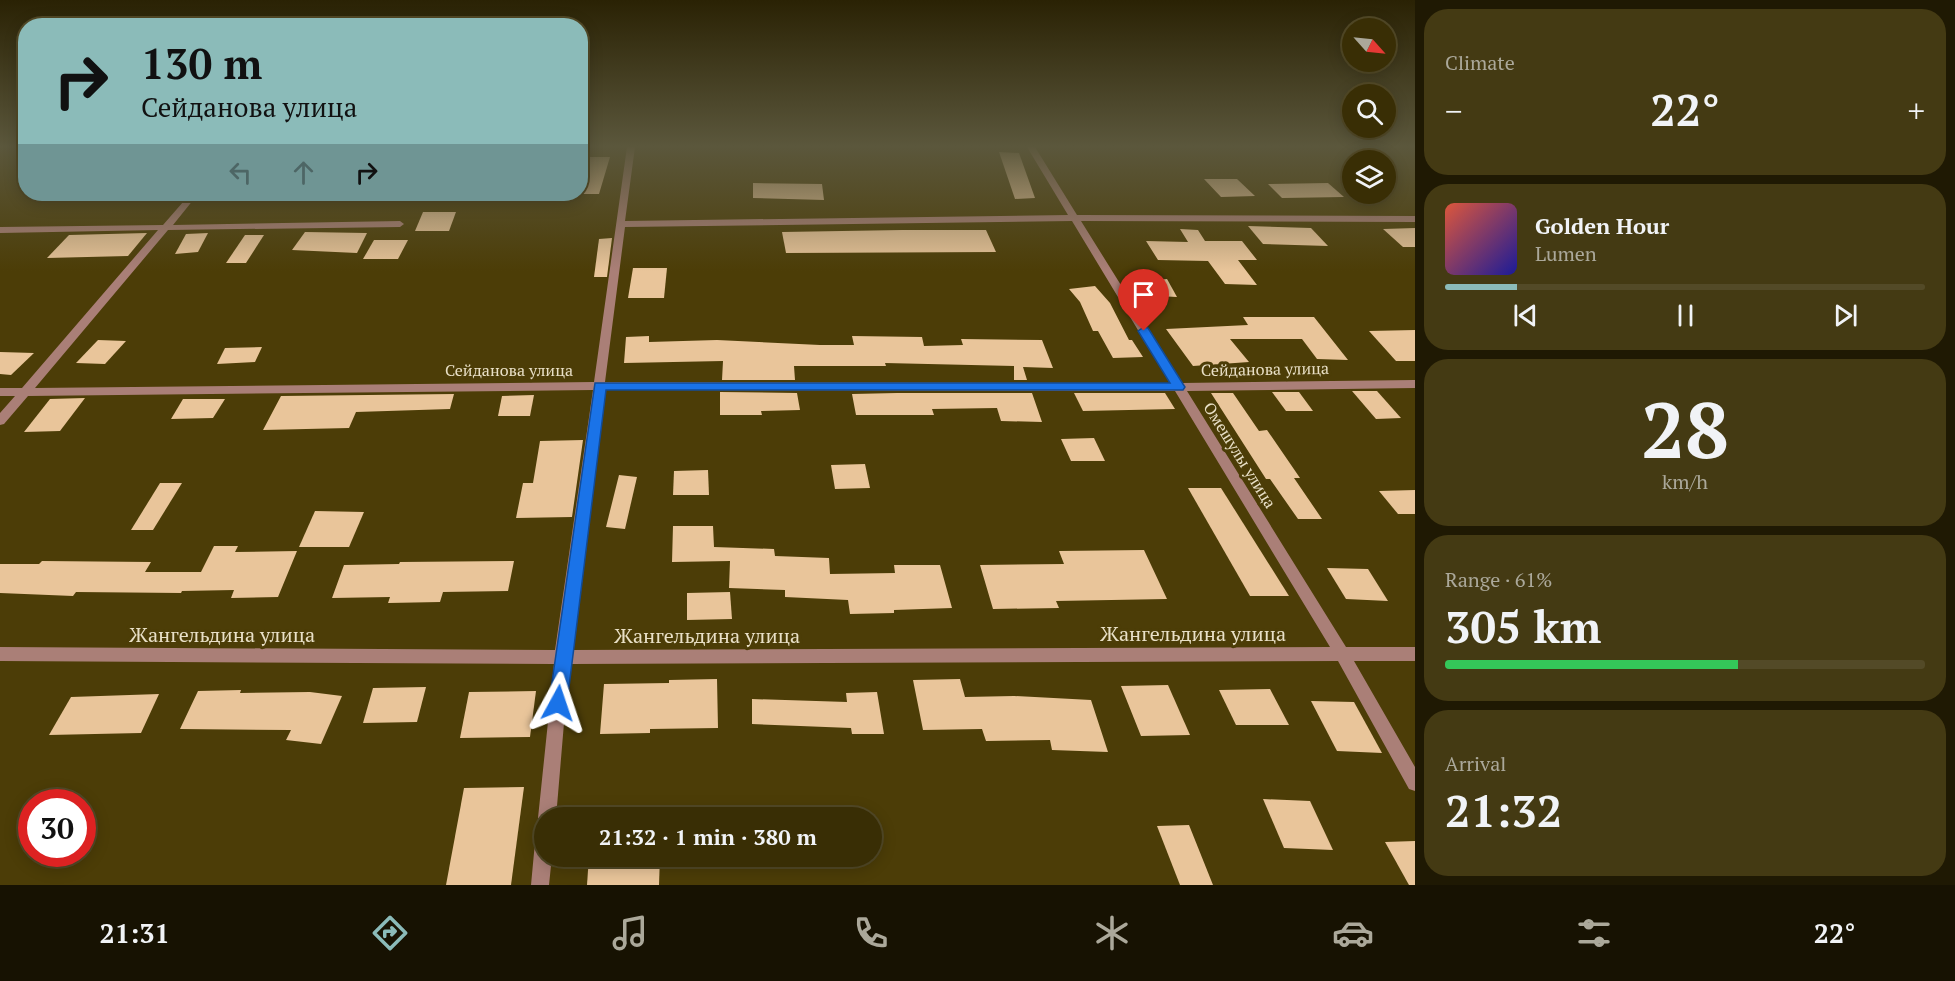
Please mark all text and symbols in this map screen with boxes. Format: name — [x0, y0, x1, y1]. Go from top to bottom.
north arrow — [1342, 18, 1396, 72]
map controls — [1342, 18, 1396, 204]
text: 130 m — [141, 35, 262, 91]
icon: right — [42, 42, 120, 120]
text: Climate — [1445, 49, 1515, 76]
text: 22° — [1650, 79, 1720, 139]
button: search — [1342, 84, 1396, 138]
text: Сейданова улица — [141, 89, 357, 125]
text: − — [1445, 89, 1463, 132]
text: + — [1907, 89, 1925, 132]
button: layers — [1342, 150, 1396, 204]
icon: left — [224, 156, 257, 189]
icon: ahead — [287, 156, 320, 189]
icon: right — [350, 156, 383, 189]
text: Golden Hour — [1535, 211, 1669, 240]
text: Lumen — [1535, 240, 1597, 267]
pin — [1118, 269, 1169, 331]
icon: arrive — [1127, 278, 1160, 311]
icon: previous — [1509, 299, 1542, 332]
icon: pause — [1669, 299, 1702, 332]
icon: next — [1829, 299, 1862, 332]
street label: Сейданова улица — [1201, 357, 1329, 381]
street label: Сейданова улица — [445, 359, 573, 381]
text: 28 — [1641, 377, 1729, 480]
street label: Омешулы улица — [1199, 398, 1281, 512]
text: km/h — [1662, 468, 1708, 495]
text: Range · 61% — [1445, 566, 1552, 593]
text: 305 km — [1445, 596, 1601, 656]
street label: Жангельдина улица — [1100, 620, 1286, 647]
street label: Жангельдина улица — [129, 621, 315, 648]
street label: Жангельдина улица — [614, 622, 800, 649]
position arrow — [526, 671, 590, 735]
text: Arrival — [1445, 750, 1506, 777]
text: 21:32 — [1445, 780, 1562, 840]
speed limit sign: 30 — [18, 789, 96, 867]
text: 21:32 · 1 min · 380 m — [599, 822, 817, 851]
icon: directions — [369, 912, 411, 954]
icon: music — [609, 912, 651, 954]
icon: phone — [850, 912, 892, 954]
icon: climate — [1091, 912, 1133, 954]
icon: car — [1332, 912, 1374, 954]
icon: filters — [1573, 912, 1615, 954]
text: 21:31 — [99, 915, 170, 951]
text: 22° — [1814, 915, 1856, 951]

